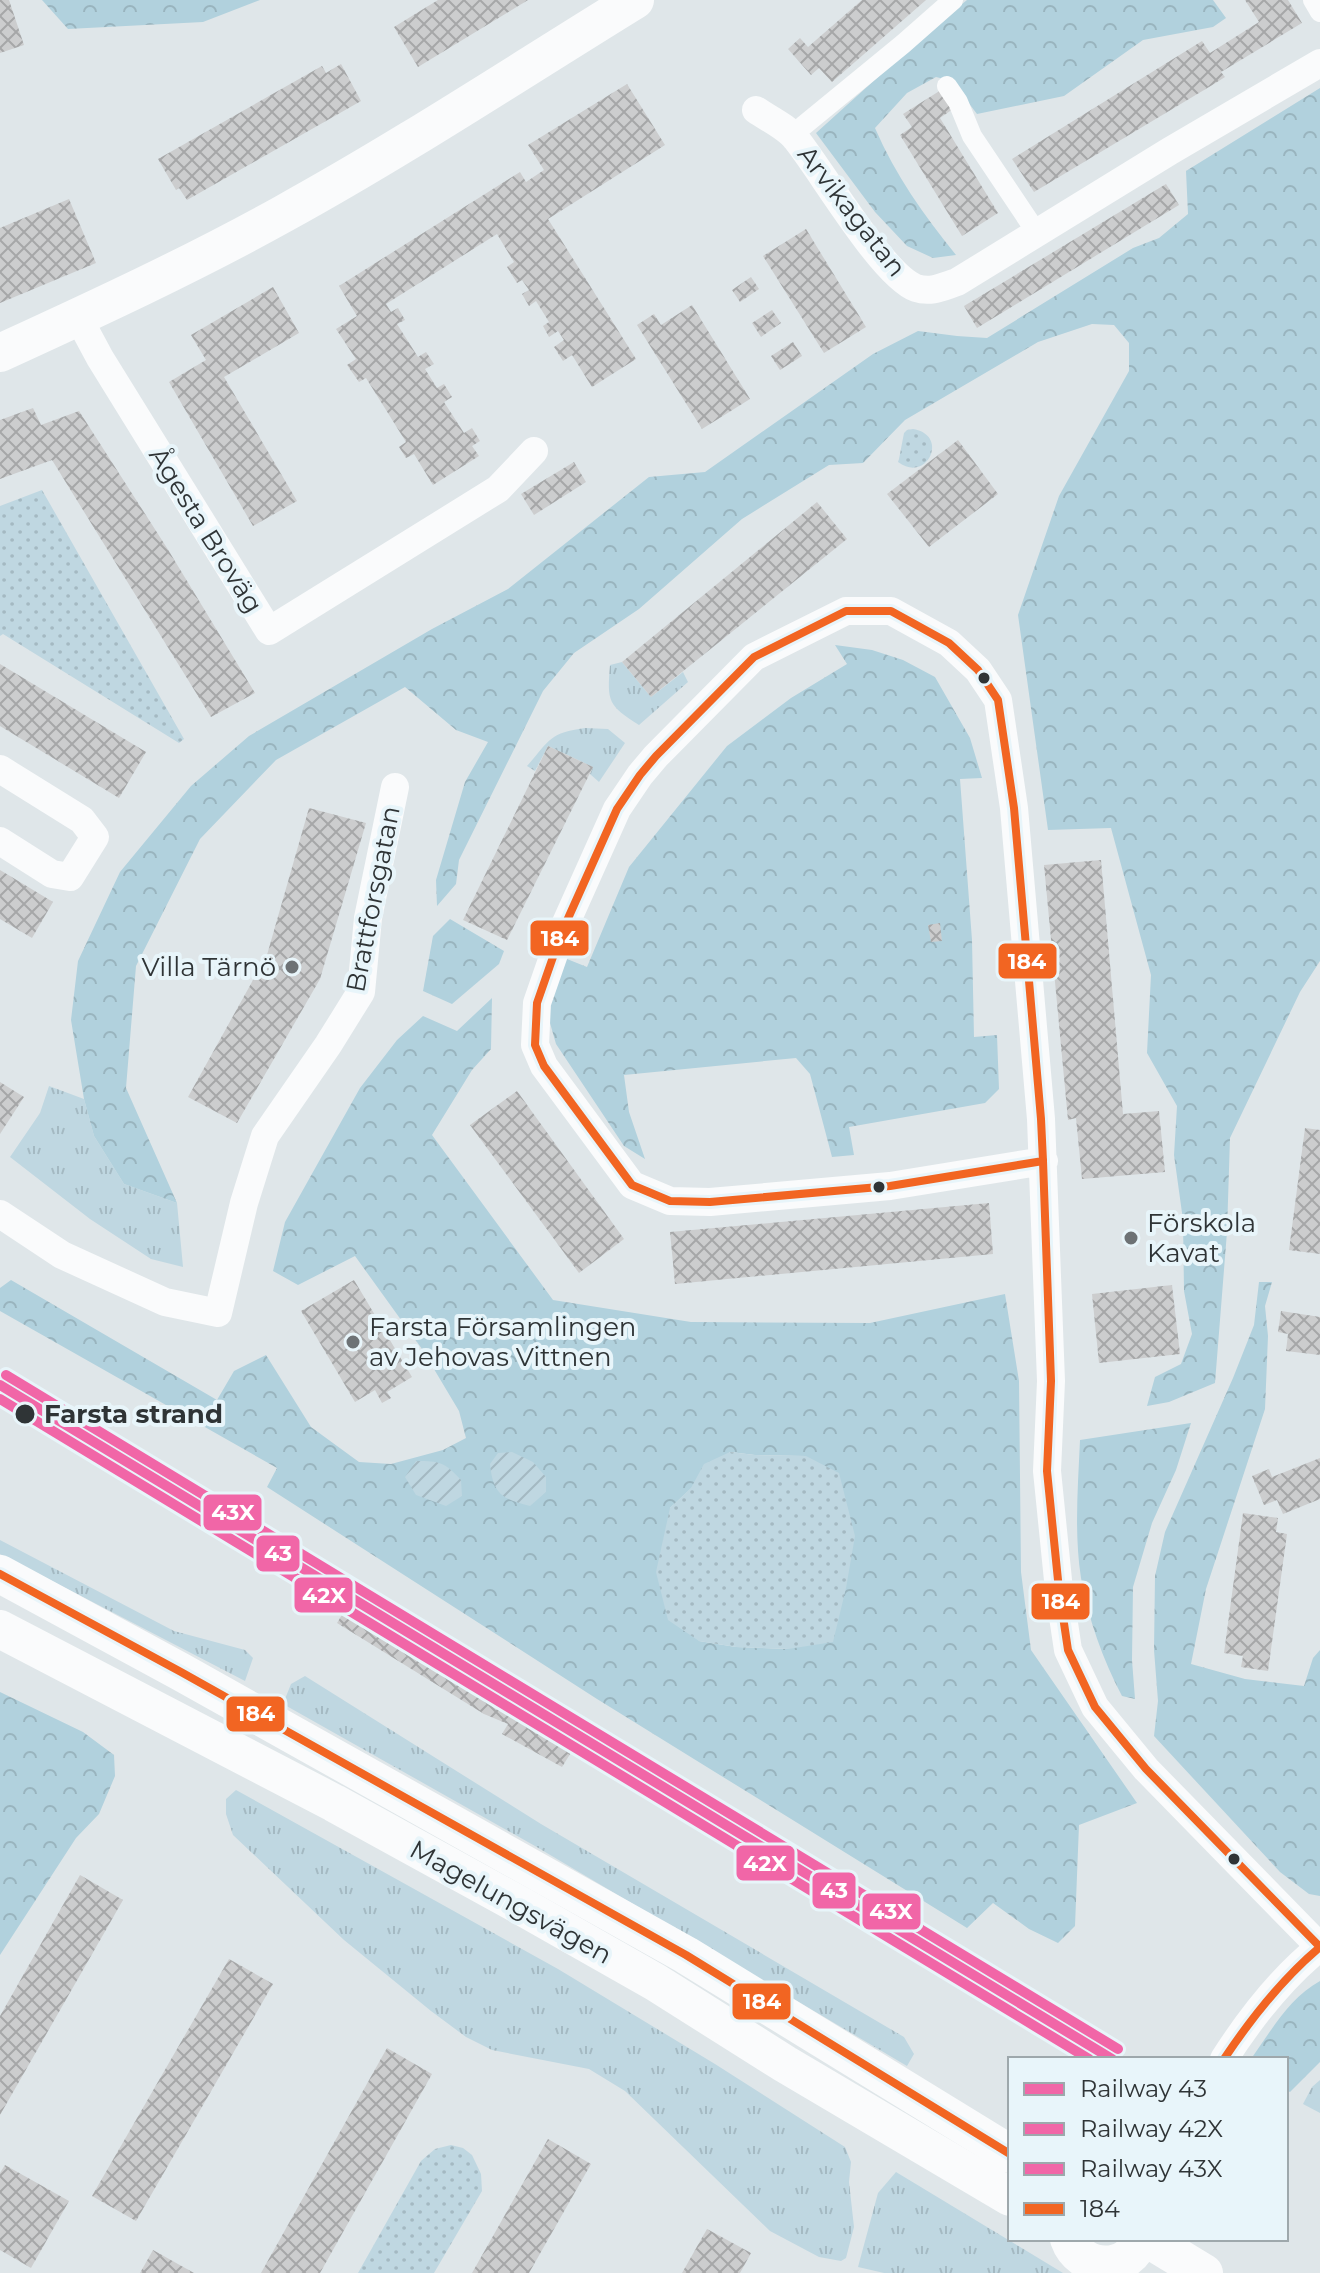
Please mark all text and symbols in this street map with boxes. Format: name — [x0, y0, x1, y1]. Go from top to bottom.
street label: Arvikagatan — [791, 139, 913, 283]
street label: Ågesta Broväg — [142, 441, 270, 619]
unlabelled marker — [976, 670, 992, 686]
street label: Brattforsgatan — [339, 803, 407, 995]
line badge: 184 — [529, 919, 590, 957]
text: 184 — [541, 925, 579, 952]
line badge: 184 — [997, 942, 1058, 980]
text: 184 — [1008, 948, 1046, 975]
place label: Villa Tärnö — [142, 951, 276, 983]
marker: Villa Tärnö — [283, 958, 301, 976]
unlabelled marker — [871, 1179, 887, 1195]
place label: Förskola Kavat — [1147, 1207, 1256, 1269]
marker: Förskola Kavat — [1122, 1229, 1140, 1247]
place label: Farsta Församlingen av Jehovas Vittnen — [369, 1311, 636, 1373]
marker: Farsta Församlingen av Jehovas Vittnen — [344, 1333, 362, 1351]
place label: Farsta strand — [44, 1398, 223, 1430]
marker: Farsta strand — [13, 1402, 37, 1426]
line badge: 43X — [202, 1493, 263, 1532]
text: 43X — [211, 1499, 255, 1526]
line badge: 43 — [255, 1534, 301, 1573]
text: 43 — [264, 1540, 292, 1567]
line badge: 42X — [293, 1576, 354, 1614]
text: 42X — [302, 1582, 346, 1609]
line badge: 184 — [1030, 1582, 1091, 1621]
text: 184 — [1042, 1588, 1080, 1615]
line badge: 184 — [225, 1695, 286, 1733]
text: 184 — [237, 1700, 275, 1727]
street label: Magelungsvägen — [404, 1833, 618, 1971]
line badge: 42X — [735, 1844, 796, 1882]
text: 42X — [743, 1850, 787, 1877]
unlabelled marker — [1226, 1851, 1242, 1867]
line badge: 43 — [811, 1871, 857, 1910]
text: 43 — [820, 1877, 848, 1904]
line badge: 43X — [861, 1892, 922, 1931]
text: 43X — [869, 1898, 913, 1925]
line badge: 184 — [731, 1982, 792, 2021]
text: 184 — [743, 1988, 781, 2015]
legend — [1008, 2057, 1288, 2241]
text: Railway 43 — [1080, 2074, 1207, 2103]
text: Railway 42X — [1080, 2114, 1223, 2143]
text: Railway 43X — [1080, 2154, 1223, 2183]
text: 184 — [1080, 2194, 1120, 2223]

